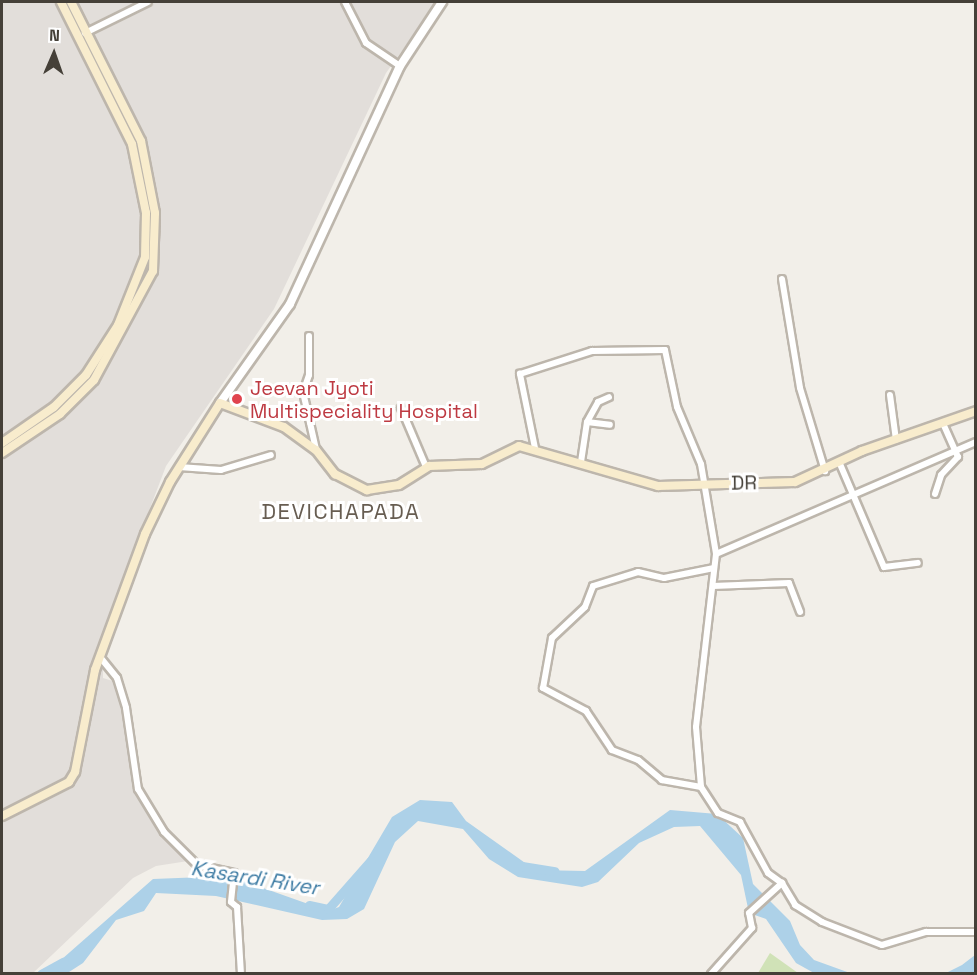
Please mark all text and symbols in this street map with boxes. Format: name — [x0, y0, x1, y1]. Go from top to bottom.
north arrow — [24, 24, 84, 84]
text: N — [49, 25, 60, 46]
place label: Jeevan Jyoti Multispeciality Hospital — [250, 376, 478, 423]
marker: Jeevan Jyoti Multispeciality Hospital — [228, 390, 246, 408]
street label: DR — [731, 471, 757, 495]
district label: DEVICHAPADA — [262, 499, 420, 525]
water label: Kasardi River — [189, 855, 321, 901]

